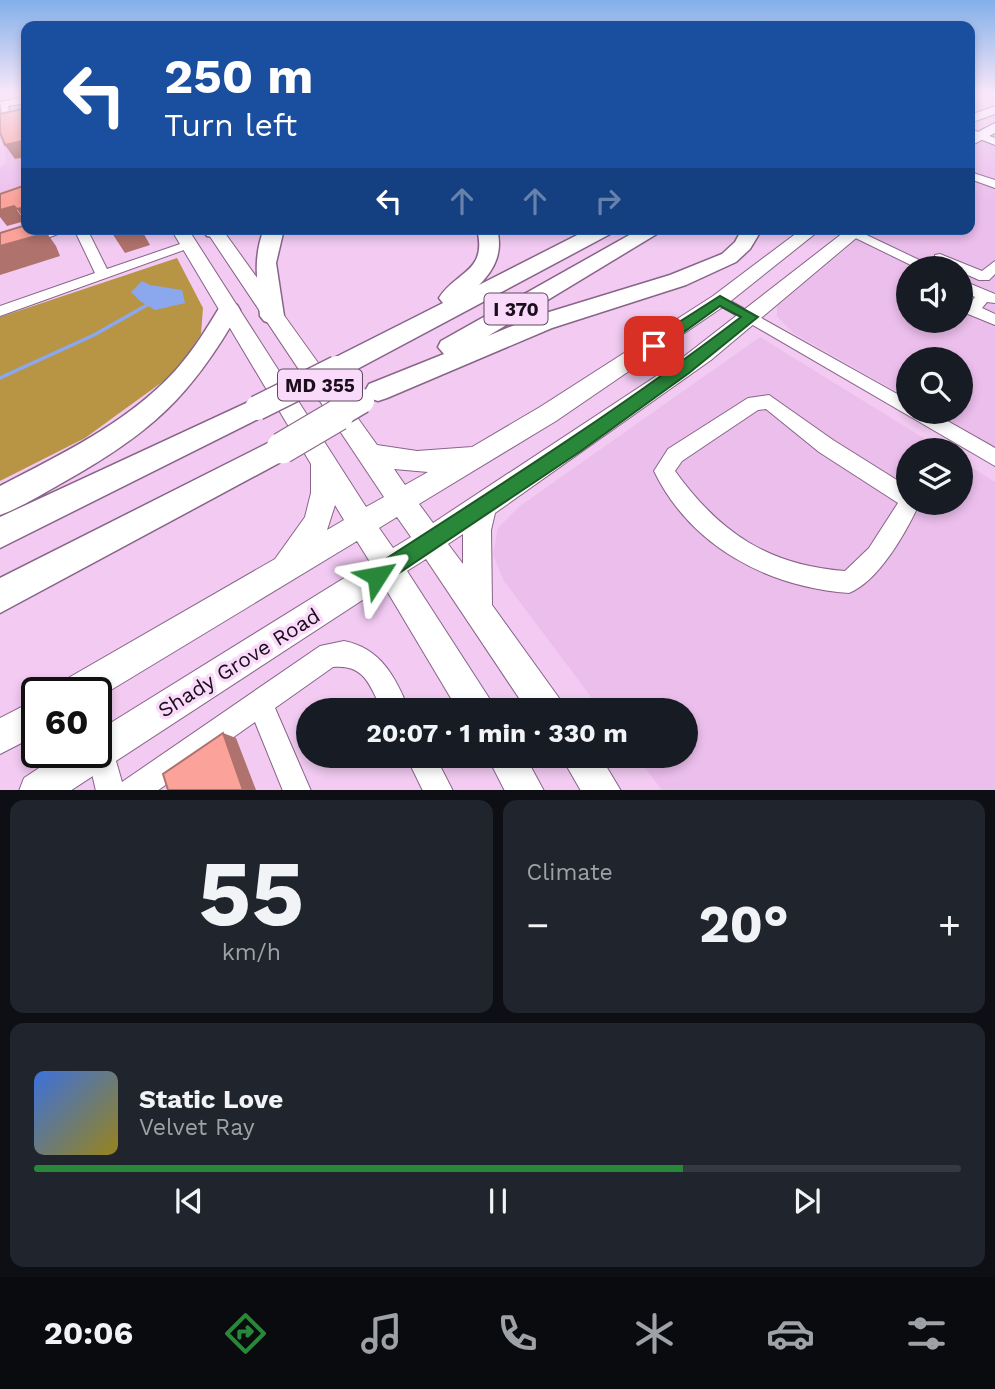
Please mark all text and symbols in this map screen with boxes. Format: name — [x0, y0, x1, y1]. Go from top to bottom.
text: 250 m — [164, 47, 313, 105]
icon: left — [49, 49, 140, 140]
text: Turn left — [164, 106, 297, 144]
icon: left — [370, 182, 408, 220]
icon: ahead — [443, 182, 481, 220]
icon: ahead — [516, 182, 554, 220]
icon: right — [589, 182, 627, 220]
map controls — [896, 256, 973, 515]
button: sound — [896, 256, 973, 333]
road number: I 370 — [484, 294, 548, 324]
pin — [624, 316, 684, 376]
icon: arrive — [635, 327, 673, 365]
button: search — [896, 347, 973, 424]
road number: MD 355 — [278, 370, 362, 400]
button: layers — [896, 438, 973, 515]
position arrow — [340, 539, 414, 613]
street label: Shady Grove Road — [153, 603, 324, 723]
speed limit sign: 60 — [21, 677, 112, 768]
text: 20:07 · 1 min · 330 m — [366, 718, 628, 748]
text: 55 — [198, 840, 304, 947]
text: Climate — [527, 859, 613, 886]
text: 20° — [699, 894, 789, 955]
text: − — [527, 903, 549, 947]
text: + — [938, 903, 961, 947]
text: km/h — [222, 939, 281, 966]
text: Static Love — [139, 1084, 283, 1114]
text: Velvet Ray — [139, 1114, 255, 1141]
icon: previous — [170, 1182, 208, 1220]
icon: pause — [479, 1182, 517, 1220]
icon: next — [788, 1182, 826, 1220]
icon: directions — [221, 1309, 270, 1358]
icon: music — [357, 1309, 406, 1358]
icon: phone — [493, 1309, 542, 1358]
icon: climate — [630, 1309, 679, 1358]
icon: car — [766, 1309, 815, 1358]
icon: filters — [902, 1309, 951, 1358]
text: 20:06 — [44, 1314, 133, 1352]

